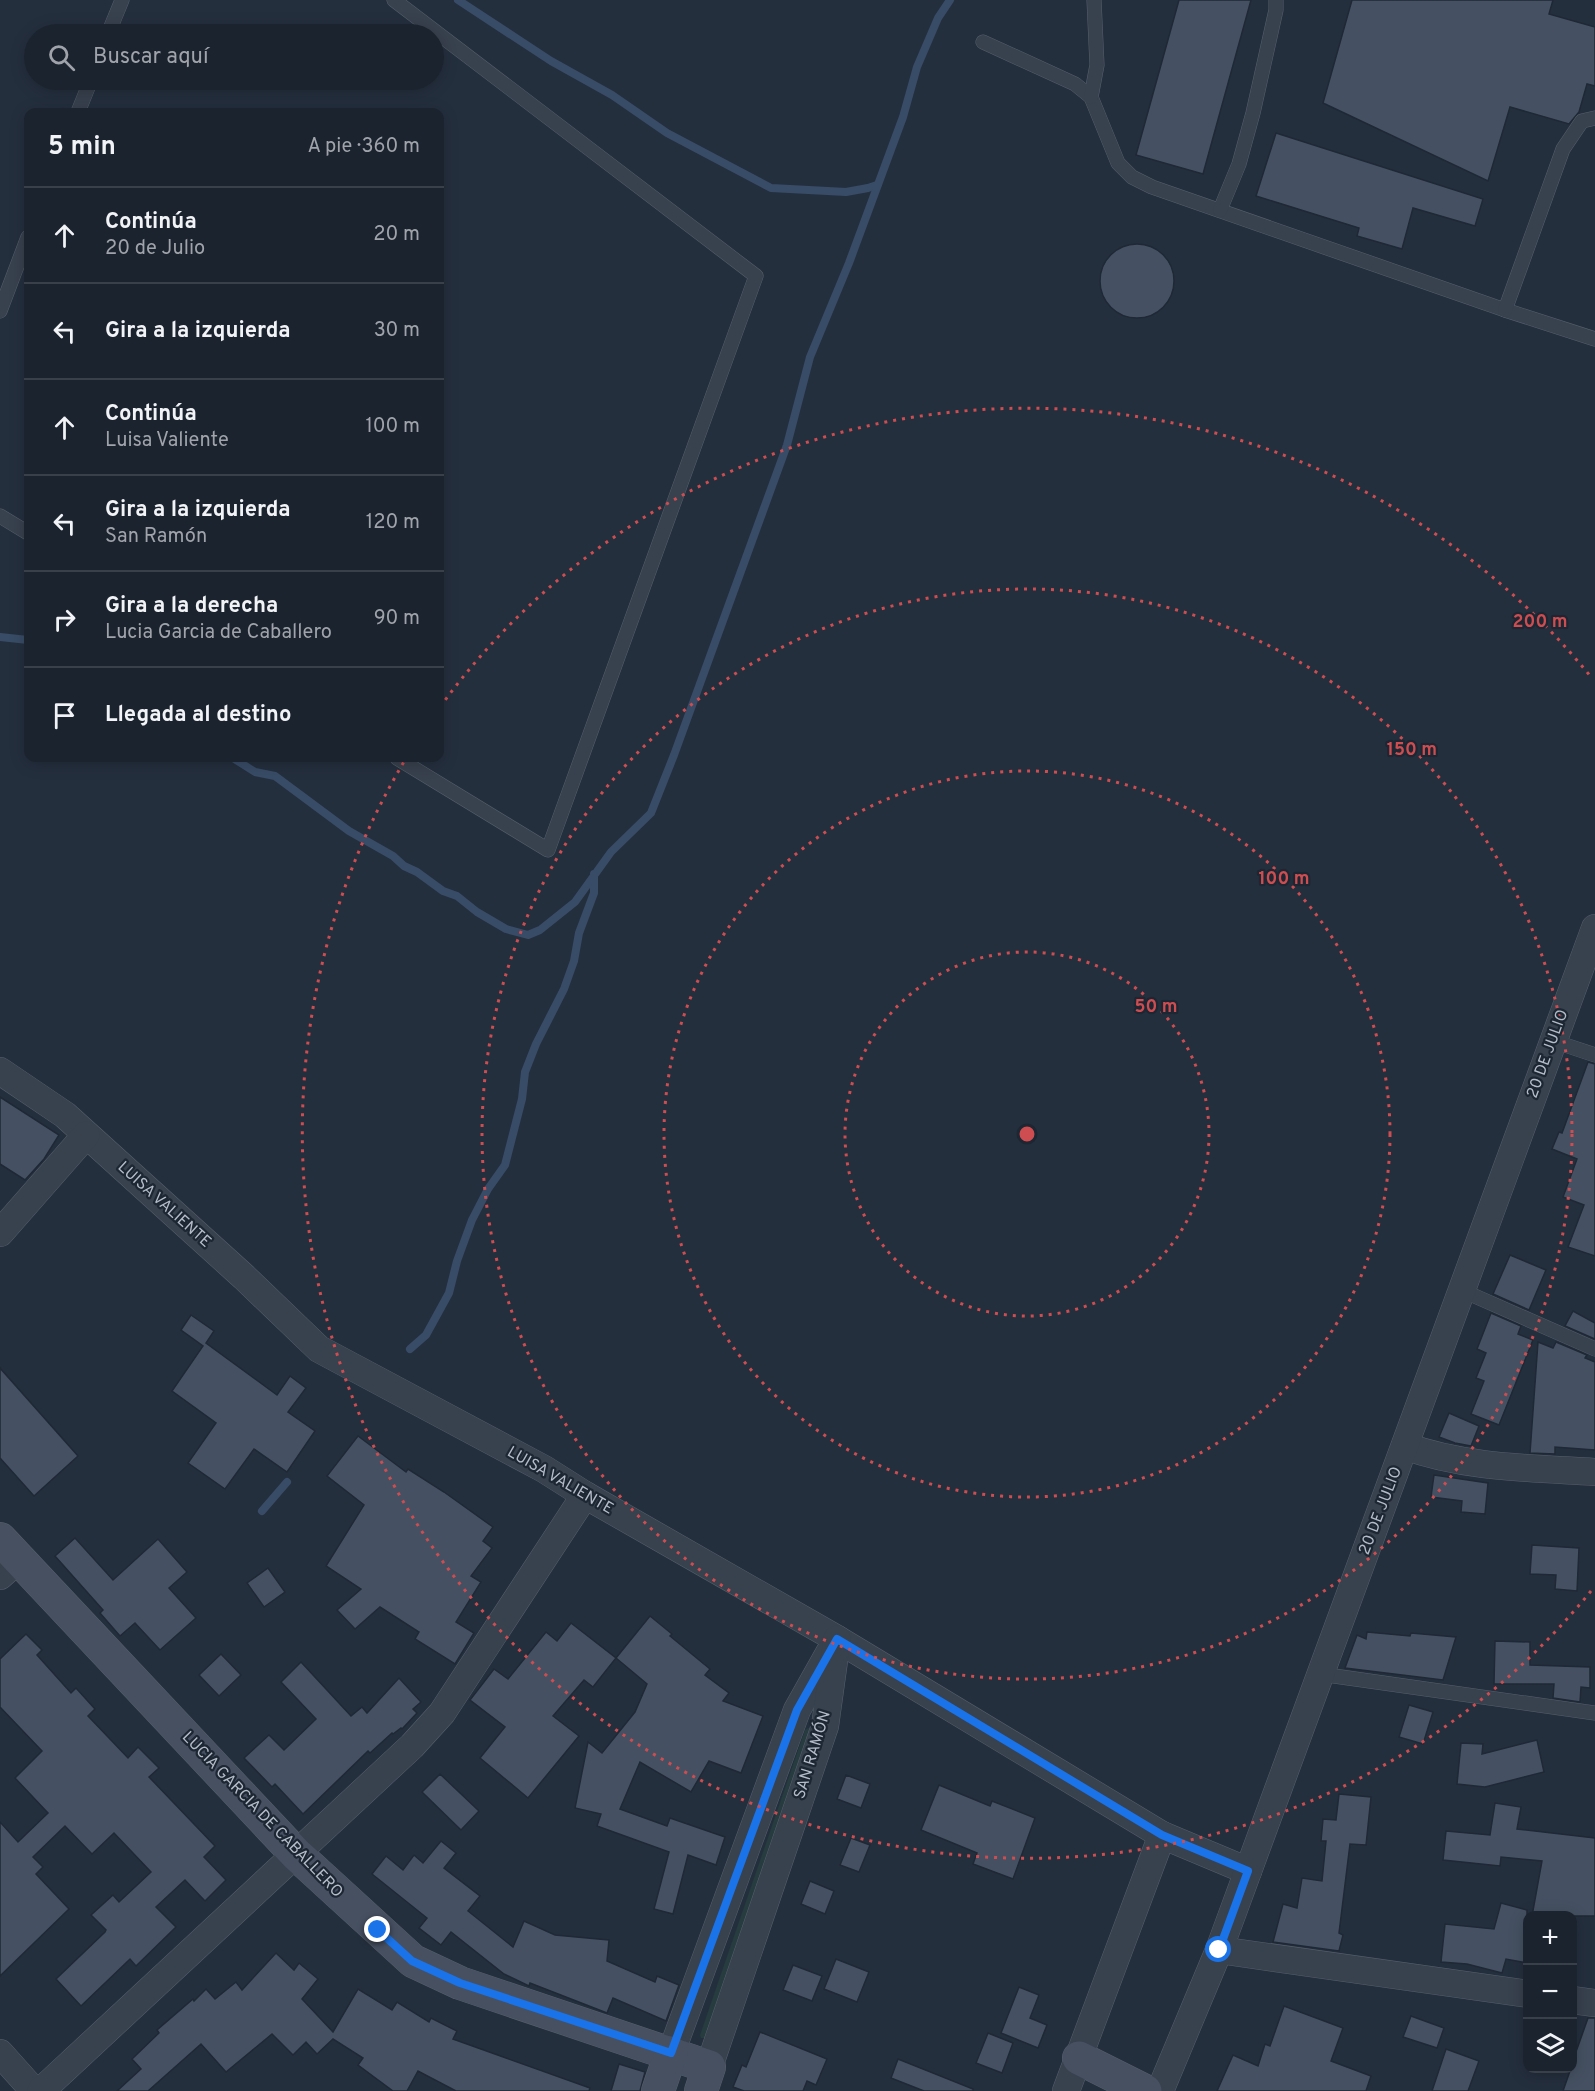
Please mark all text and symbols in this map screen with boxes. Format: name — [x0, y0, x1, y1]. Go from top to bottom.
search box — [24, 24, 444, 90]
icon: search — [45, 41, 78, 74]
text: Buscar aquí — [93, 44, 209, 71]
text: 5 min — [48, 131, 116, 164]
text: A pie · 360 m — [308, 134, 420, 160]
text: Continúa — [105, 209, 197, 236]
icon: ahead — [48, 219, 81, 252]
text: 20 m — [373, 222, 420, 248]
text: 20 de Julio — [105, 236, 205, 262]
icon: left — [48, 315, 81, 348]
text: Gira a la izquierda — [105, 318, 291, 345]
text: 30 m — [374, 318, 420, 344]
text: Continúa — [105, 401, 197, 428]
icon: ahead — [48, 411, 81, 444]
text: 100 m — [365, 414, 420, 440]
text: Luisa Valiente — [105, 428, 229, 454]
text: Gira a la izquierda — [105, 497, 291, 524]
icon: left — [48, 507, 81, 540]
text: 120 m — [366, 510, 420, 536]
text: San Ramón — [105, 524, 207, 550]
text: Gira a la derecha — [105, 593, 278, 620]
icon: right — [48, 603, 81, 636]
text: 90 m — [374, 606, 420, 632]
text: 200 m — [1512, 611, 1568, 634]
text: Lucia Garcia de Caballero — [105, 620, 332, 646]
icon: arrive — [48, 699, 81, 732]
text: Llegada al destino — [105, 702, 291, 729]
text: 150 m — [1387, 739, 1437, 762]
text: 100 m — [1258, 868, 1310, 891]
text: 50 m — [1134, 996, 1178, 1019]
street label: 20 DE JULIO — [1523, 1007, 1573, 1101]
centre of rings — [1017, 1124, 1037, 1144]
street label: LUISA VALIENTE — [113, 1158, 215, 1252]
street label: LUISA VALIENTE — [503, 1443, 617, 1519]
street label: 20 DE JULIO — [1355, 1464, 1407, 1558]
street label: SAN RAMÓN — [788, 1708, 836, 1802]
street label: LUCIA GARCIA DE CABALLERO — [177, 1728, 347, 1902]
map controls — [1523, 1911, 1577, 2073]
button: + — [1523, 1911, 1577, 1965]
route end — [364, 1916, 390, 1942]
route start — [1205, 1936, 1231, 1962]
button: − — [1523, 1965, 1577, 2019]
button: layers — [1523, 2019, 1577, 2073]

